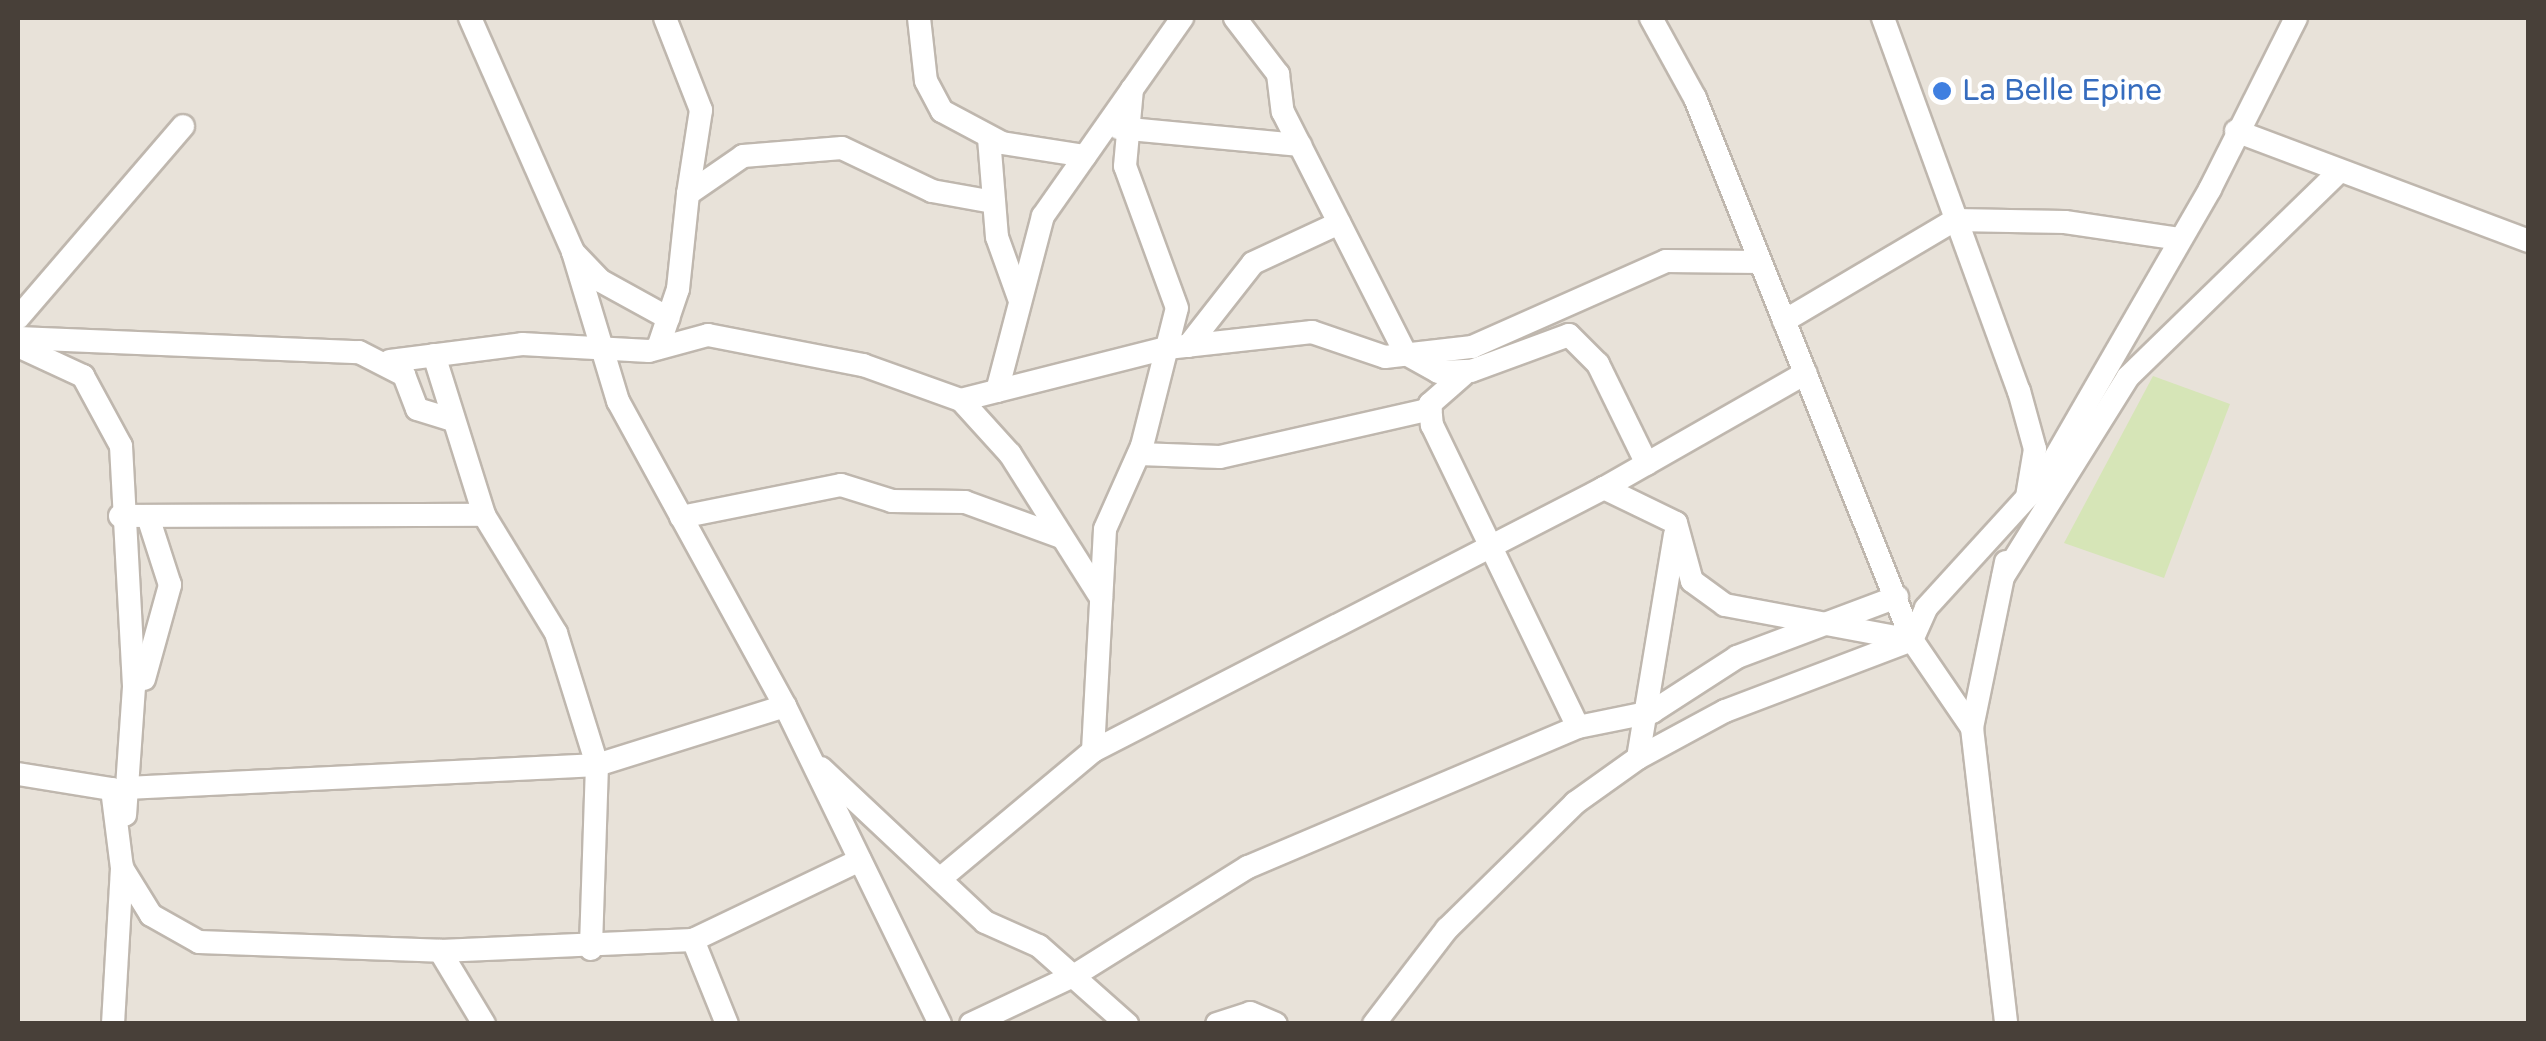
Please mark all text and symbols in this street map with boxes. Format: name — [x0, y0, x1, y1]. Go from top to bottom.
place label: La Belle Epine — [1962, 73, 2162, 109]
marker: La Belle Epine — [1931, 80, 1953, 102]

